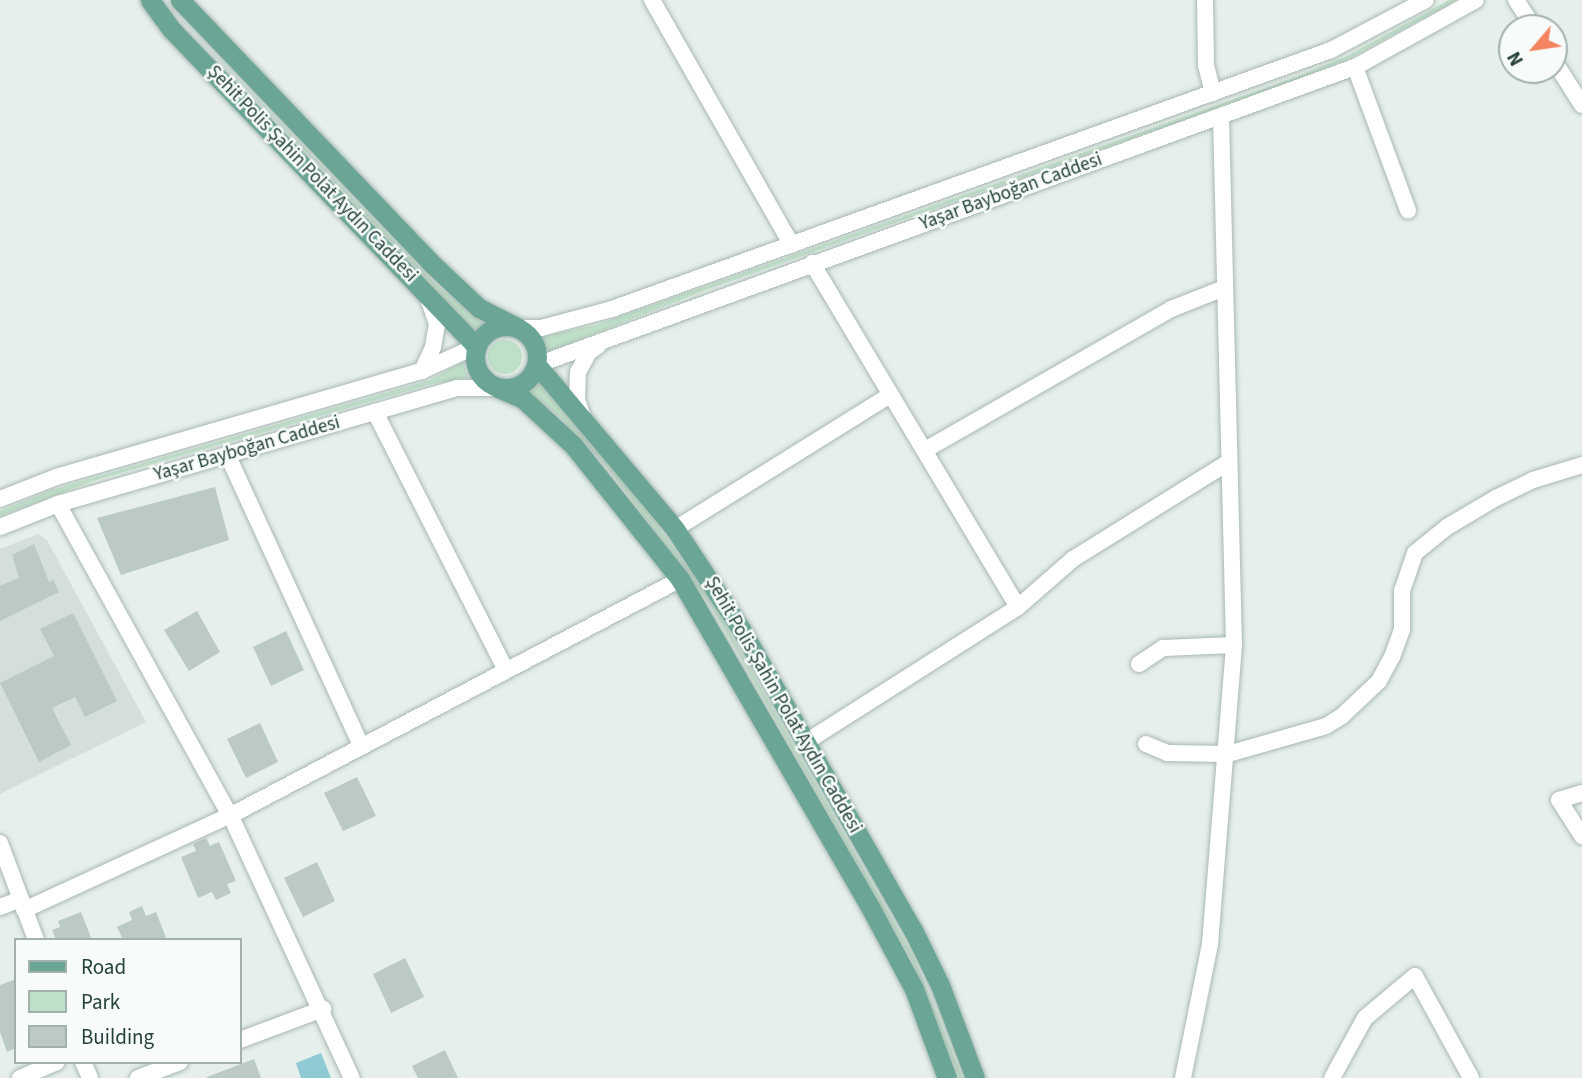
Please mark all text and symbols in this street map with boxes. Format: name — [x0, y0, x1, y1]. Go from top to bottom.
north arrow — [1498, 14, 1568, 84]
text: N — [1501, 46, 1531, 71]
street label: Şehit Polis Şahin Polat Aydın Caddesi — [202, 61, 422, 287]
street label: Yaşar Bayboğan Caddesi — [917, 148, 1105, 236]
street label: Yaşar Bayboğan Caddesi — [151, 412, 343, 486]
street label: Şehit Polis Şahin Polat Aydın Caddesi — [700, 573, 866, 837]
legend — [14, 938, 242, 1064]
text: Road — [81, 952, 126, 982]
text: Park — [81, 987, 120, 1017]
text: Building — [81, 1022, 154, 1052]

